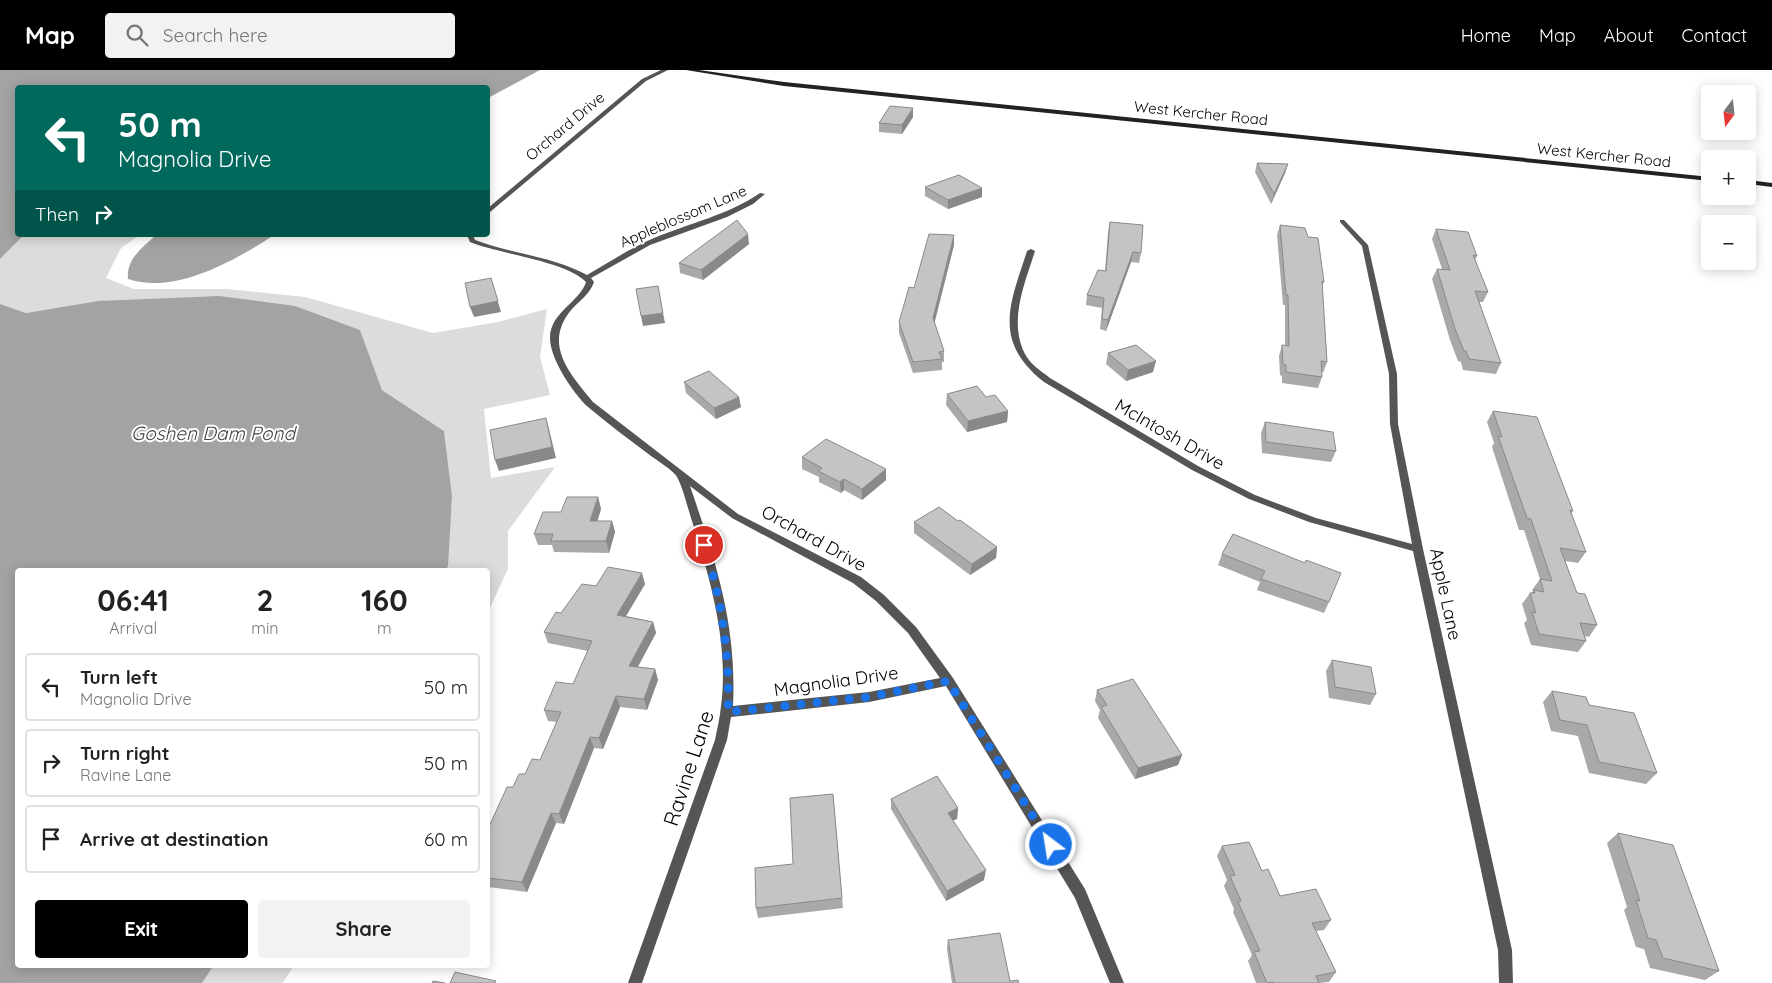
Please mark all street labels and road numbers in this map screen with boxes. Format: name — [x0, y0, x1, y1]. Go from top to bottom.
street label: Orchard Drive — [522, 88, 608, 164]
street label: West Kercher Road — [1133, 97, 1269, 129]
street label: West Kercher Road — [1536, 139, 1672, 171]
street label: Appleblossom Lane — [617, 181, 749, 251]
street label: McIntosh Drive — [1111, 393, 1229, 475]
street label: Orchard Drive — [757, 500, 871, 576]
street label: Apple Lane — [1425, 546, 1467, 642]
street label: Magnolia Drive — [772, 661, 900, 701]
street label: Ravine Lane — [657, 707, 719, 829]

